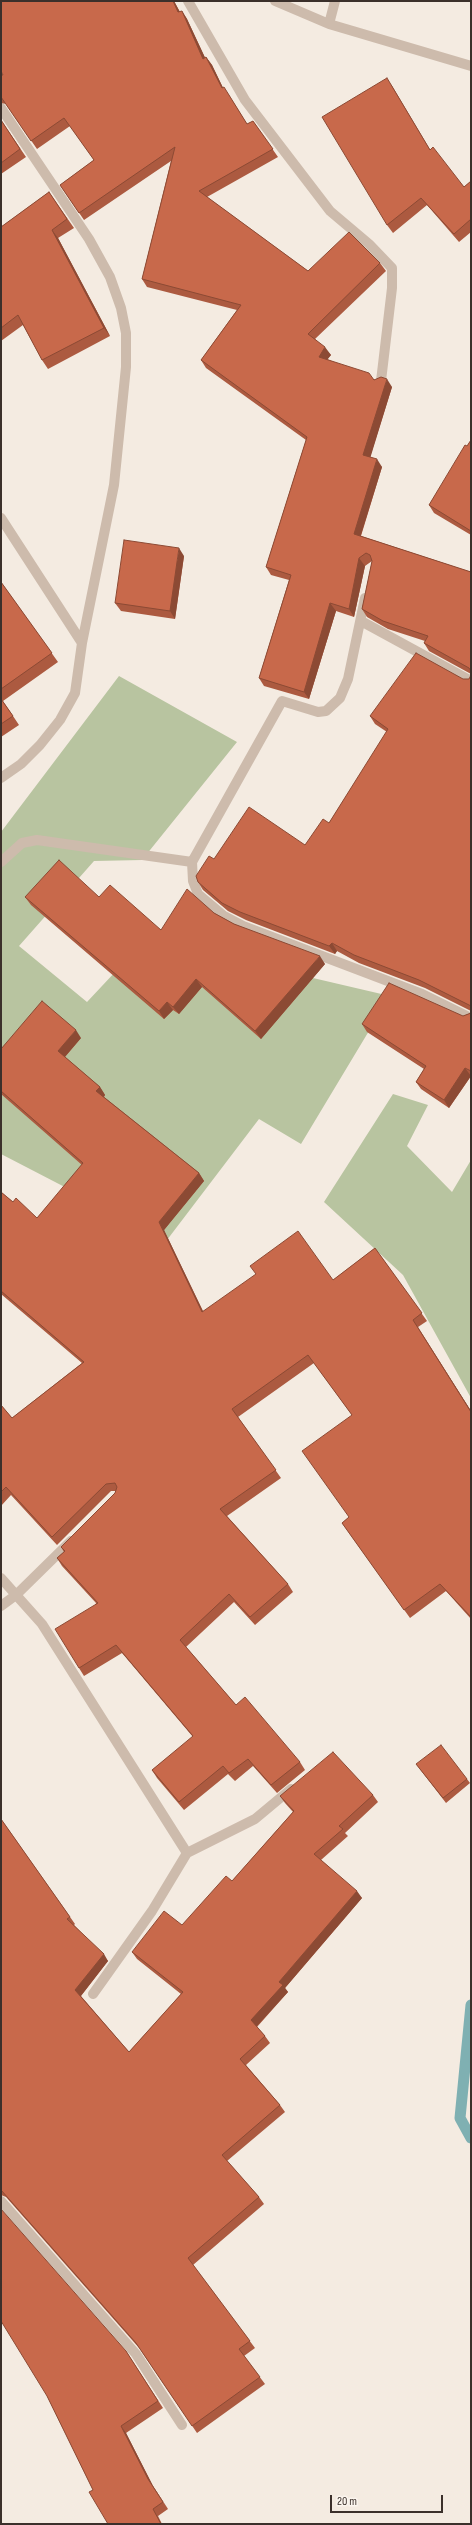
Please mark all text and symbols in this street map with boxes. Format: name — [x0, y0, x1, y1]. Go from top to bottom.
scale bar — [332, 2487, 445, 2513]
text: 20 m — [337, 2494, 357, 2509]

